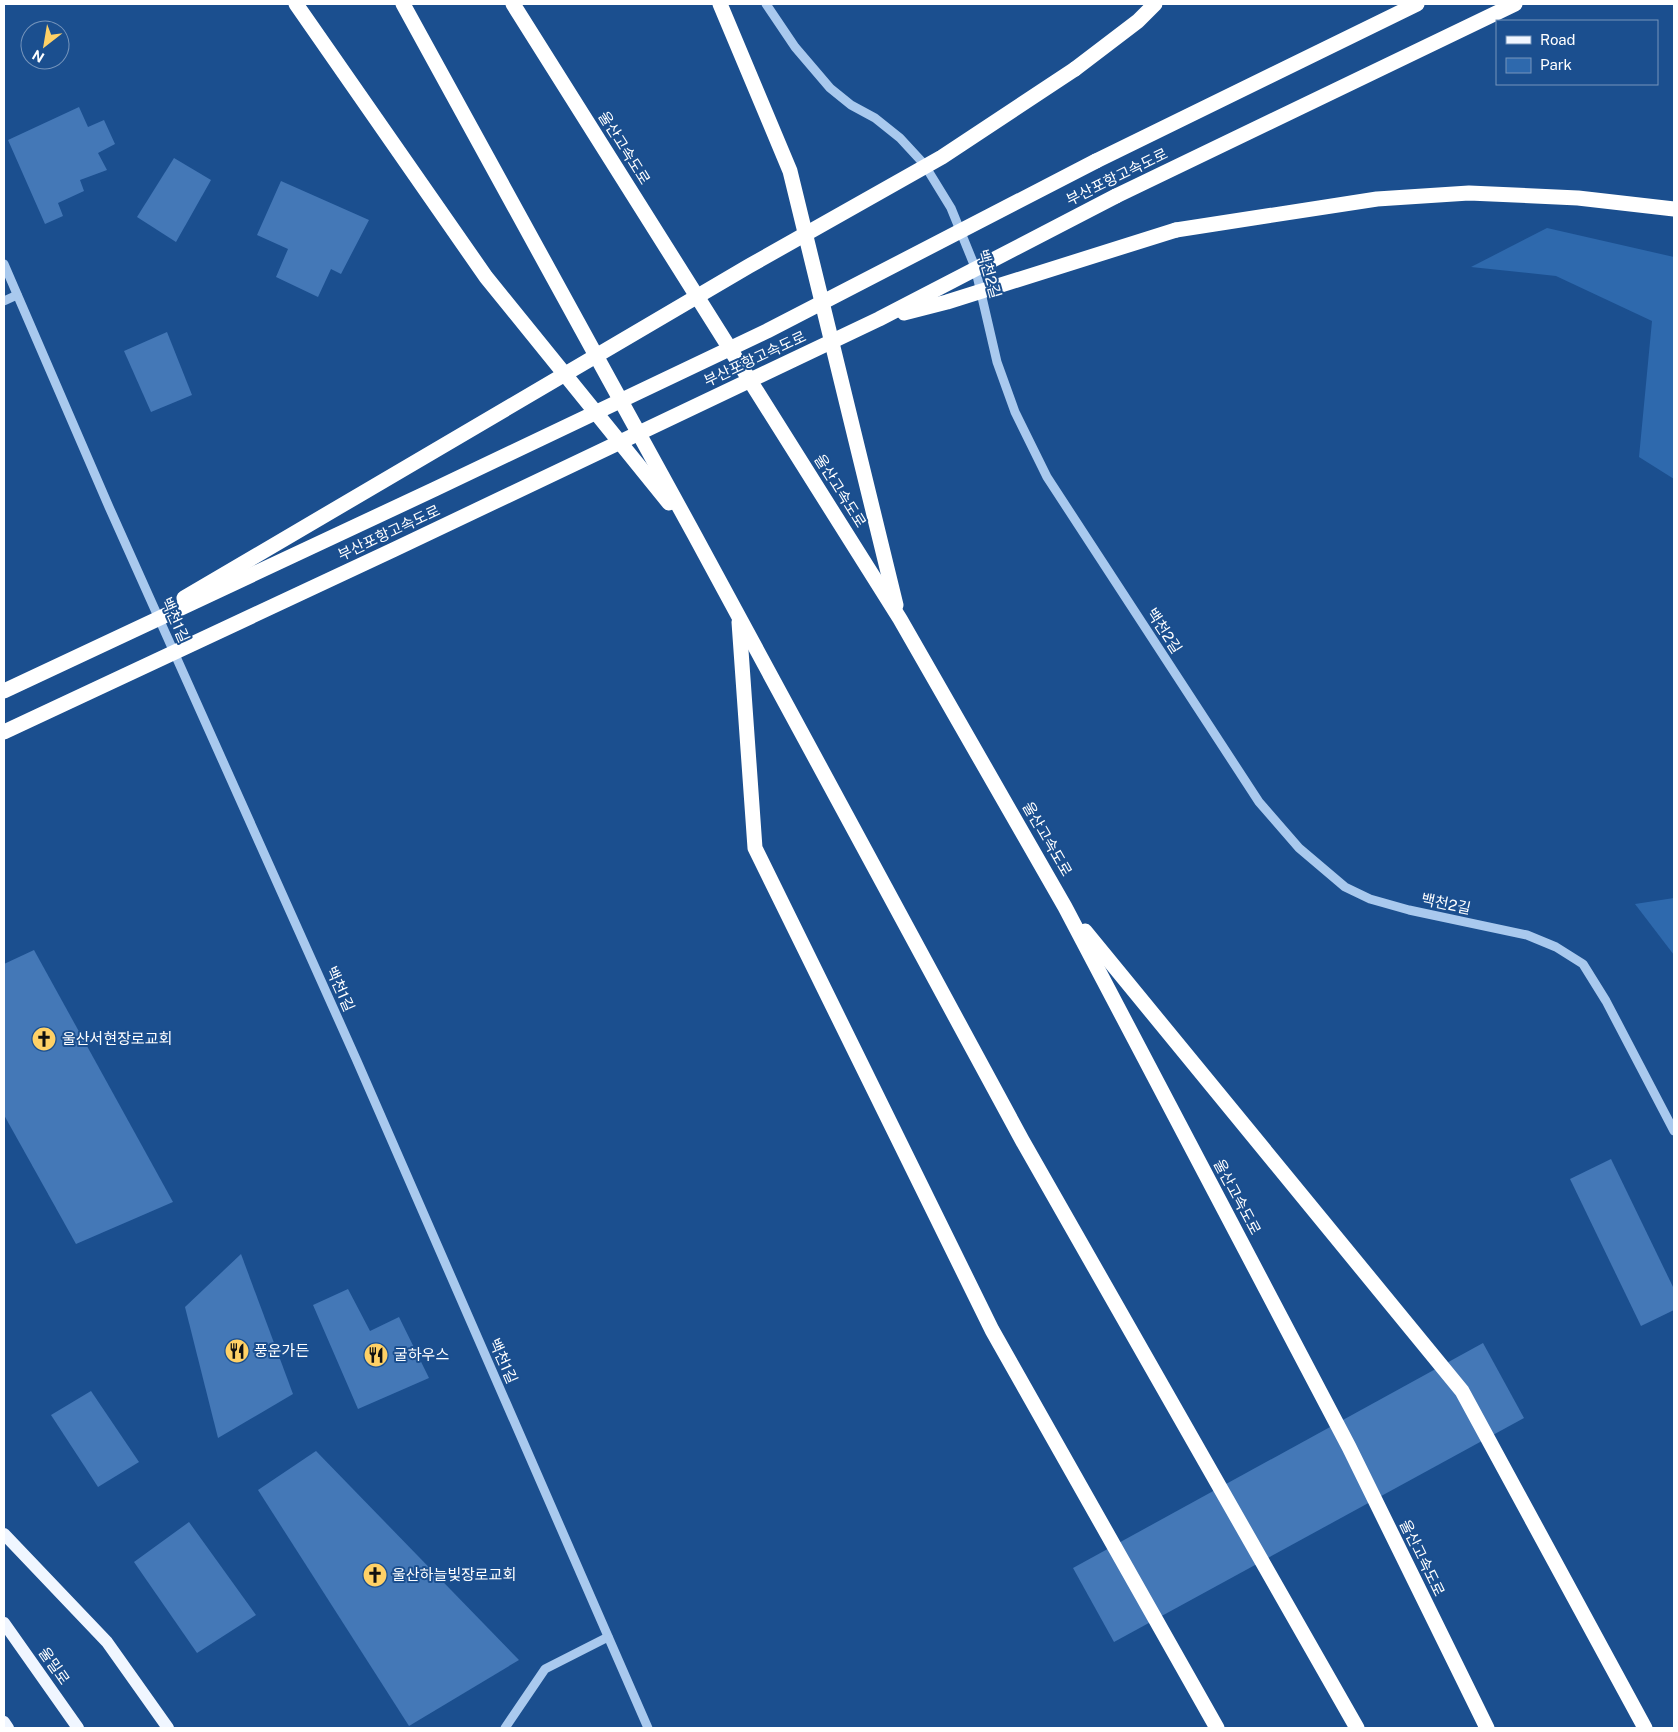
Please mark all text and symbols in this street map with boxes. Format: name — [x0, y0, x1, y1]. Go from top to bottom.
north arrow — [20, 20, 70, 70]
legend — [1496, 20, 1658, 85]
text: Road — [1540, 31, 1576, 48]
text: N — [29, 46, 47, 66]
text: Park — [1540, 56, 1572, 73]
street label: 울산고속도로 — [595, 108, 654, 187]
street label: 부산포항고속도로 — [1063, 145, 1170, 208]
street label: 백천2길 — [974, 247, 1005, 300]
street label: 부산포항고속도로 — [701, 328, 808, 390]
street label: 울산고속도로 — [811, 451, 870, 530]
street label: 부산포항고속도로 — [335, 502, 442, 564]
street label: 백천1길 — [158, 595, 193, 645]
street label: 백천2길 — [1144, 605, 1185, 656]
street label: 울산고속도로 — [1019, 799, 1075, 879]
street label: 백천2길 — [1420, 890, 1472, 917]
street label: 백천1길 — [323, 964, 358, 1014]
church icon: 울산서현장로교회 — [31, 1026, 57, 1052]
place label: 울산서현장로교회 — [62, 1030, 172, 1047]
street label: 울산고속도로 — [1210, 1156, 1264, 1237]
street label: 백천1길 — [486, 1336, 521, 1386]
restaurant icon: 풍운가든 — [224, 1338, 250, 1364]
place label: 풍운가든 — [254, 1342, 309, 1359]
restaurant icon: 굴하우스 — [363, 1342, 389, 1368]
place label: 굴하우스 — [394, 1346, 449, 1363]
street label: 울산고속도로 — [1397, 1517, 1448, 1599]
church icon: 울산하늘빛장로교회 — [362, 1562, 388, 1588]
place label: 울산하늘빛장로교회 — [392, 1566, 516, 1583]
street label: 울밀로 — [36, 1644, 73, 1688]

